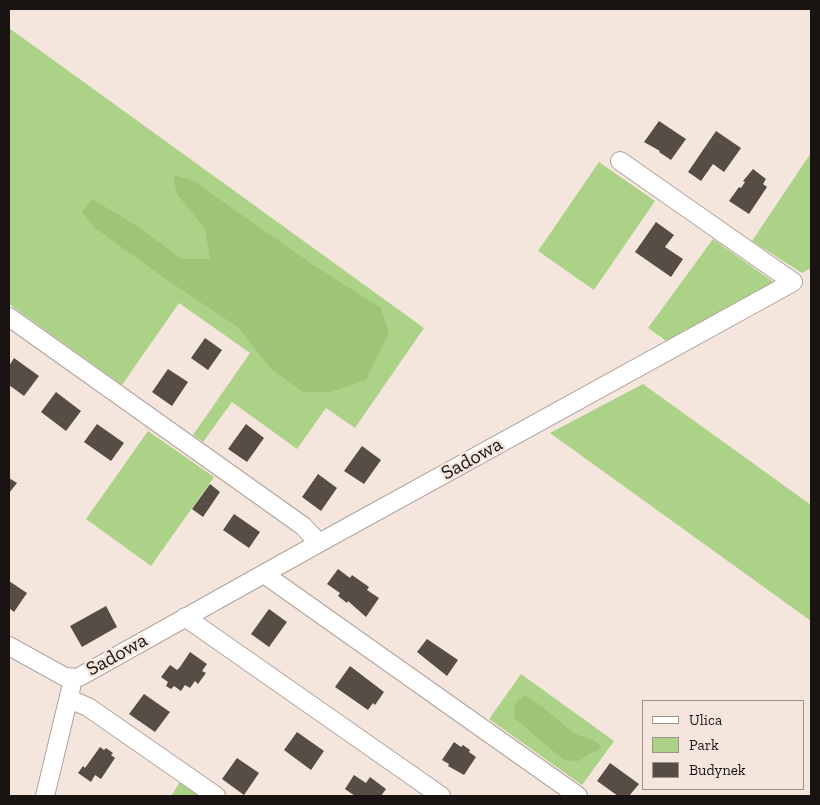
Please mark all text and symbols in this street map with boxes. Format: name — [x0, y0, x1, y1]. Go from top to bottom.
street label: Sadowa — [437, 432, 507, 486]
street label: Sadowa — [82, 628, 152, 682]
legend — [642, 700, 805, 790]
text: Ulica — [689, 711, 722, 729]
text: Park — [689, 736, 719, 754]
text: Budynek — [689, 761, 746, 779]

